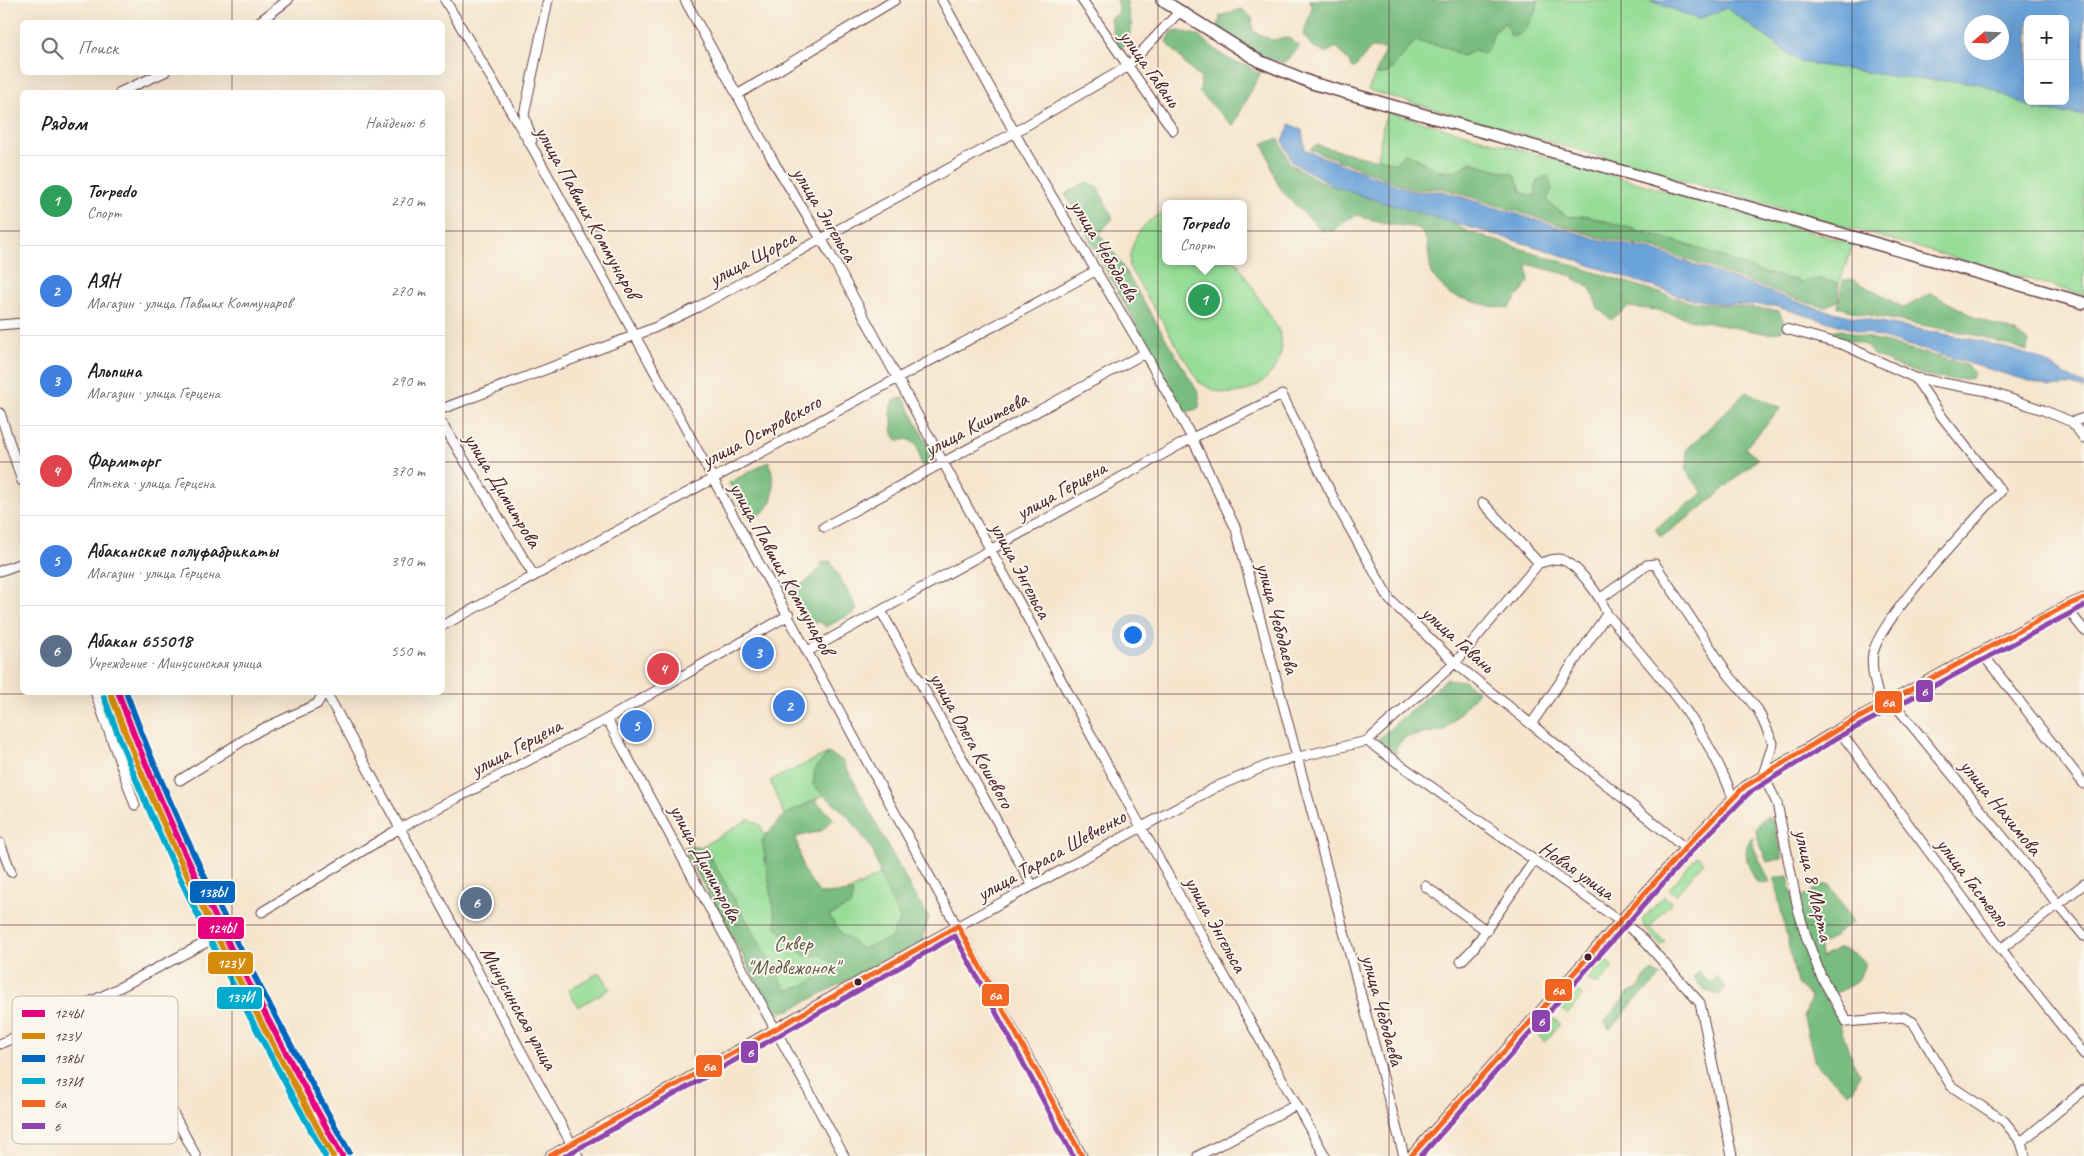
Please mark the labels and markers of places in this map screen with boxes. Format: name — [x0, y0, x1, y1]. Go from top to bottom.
pin: 1 — [1188, 281, 1220, 319]
pin: 3 — [742, 634, 774, 672]
pin: 4 — [647, 650, 679, 688]
pin: 2 — [773, 687, 805, 725]
pin: 5 — [620, 707, 652, 745]
pin: 6 — [460, 884, 492, 922]
unlabelled marker — [1583, 952, 1593, 962]
unlabelled marker — [853, 977, 863, 987]

